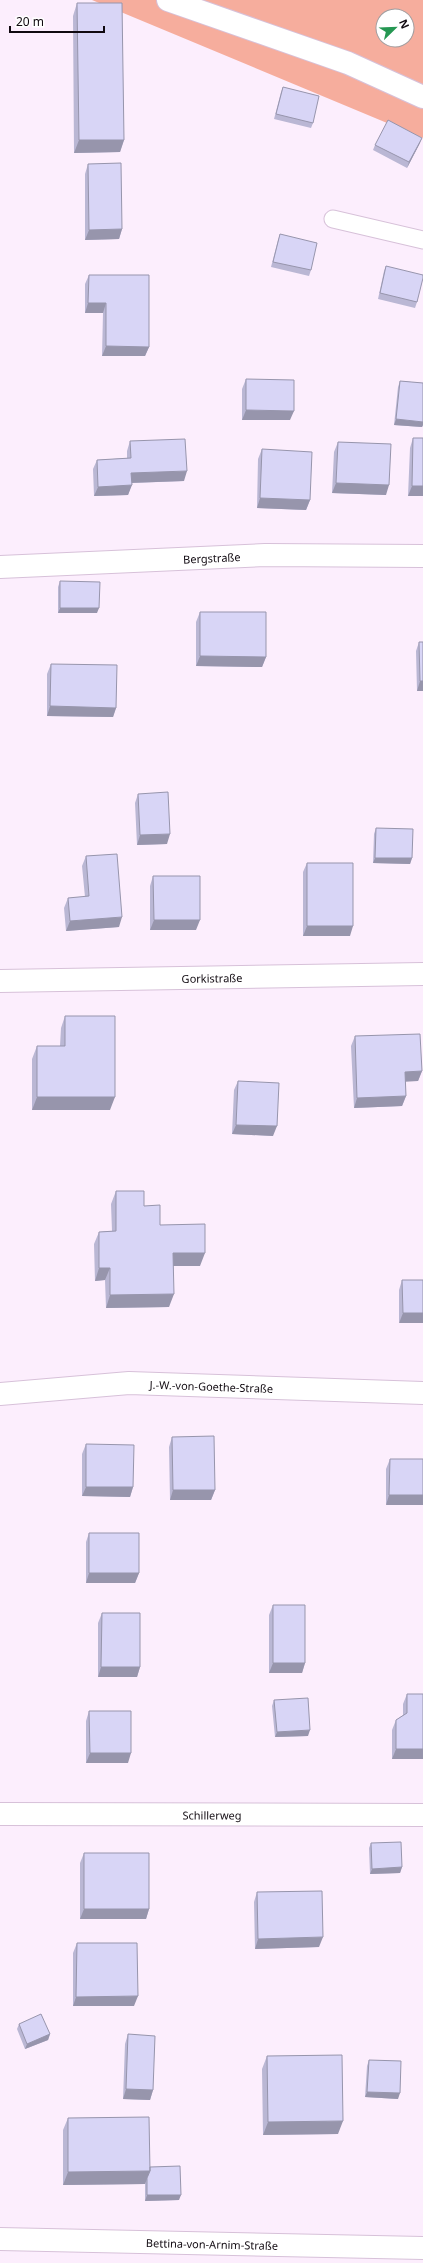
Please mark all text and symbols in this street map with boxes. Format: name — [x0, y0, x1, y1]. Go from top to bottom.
scale bar — [10, 8, 104, 34]
north arrow — [375, 8, 415, 48]
text: 20 m — [16, 13, 44, 30]
text: N — [396, 17, 413, 31]
street label: Bergstraße — [183, 549, 241, 566]
street label: Gorkistraße — [181, 969, 243, 985]
street label: J.-W.-von-Goethe-Straße — [149, 1376, 273, 1395]
street label: Schillerweg — [182, 1807, 242, 1822]
street label: Bettina-von-Arnim-Straße — [146, 2235, 278, 2252]

